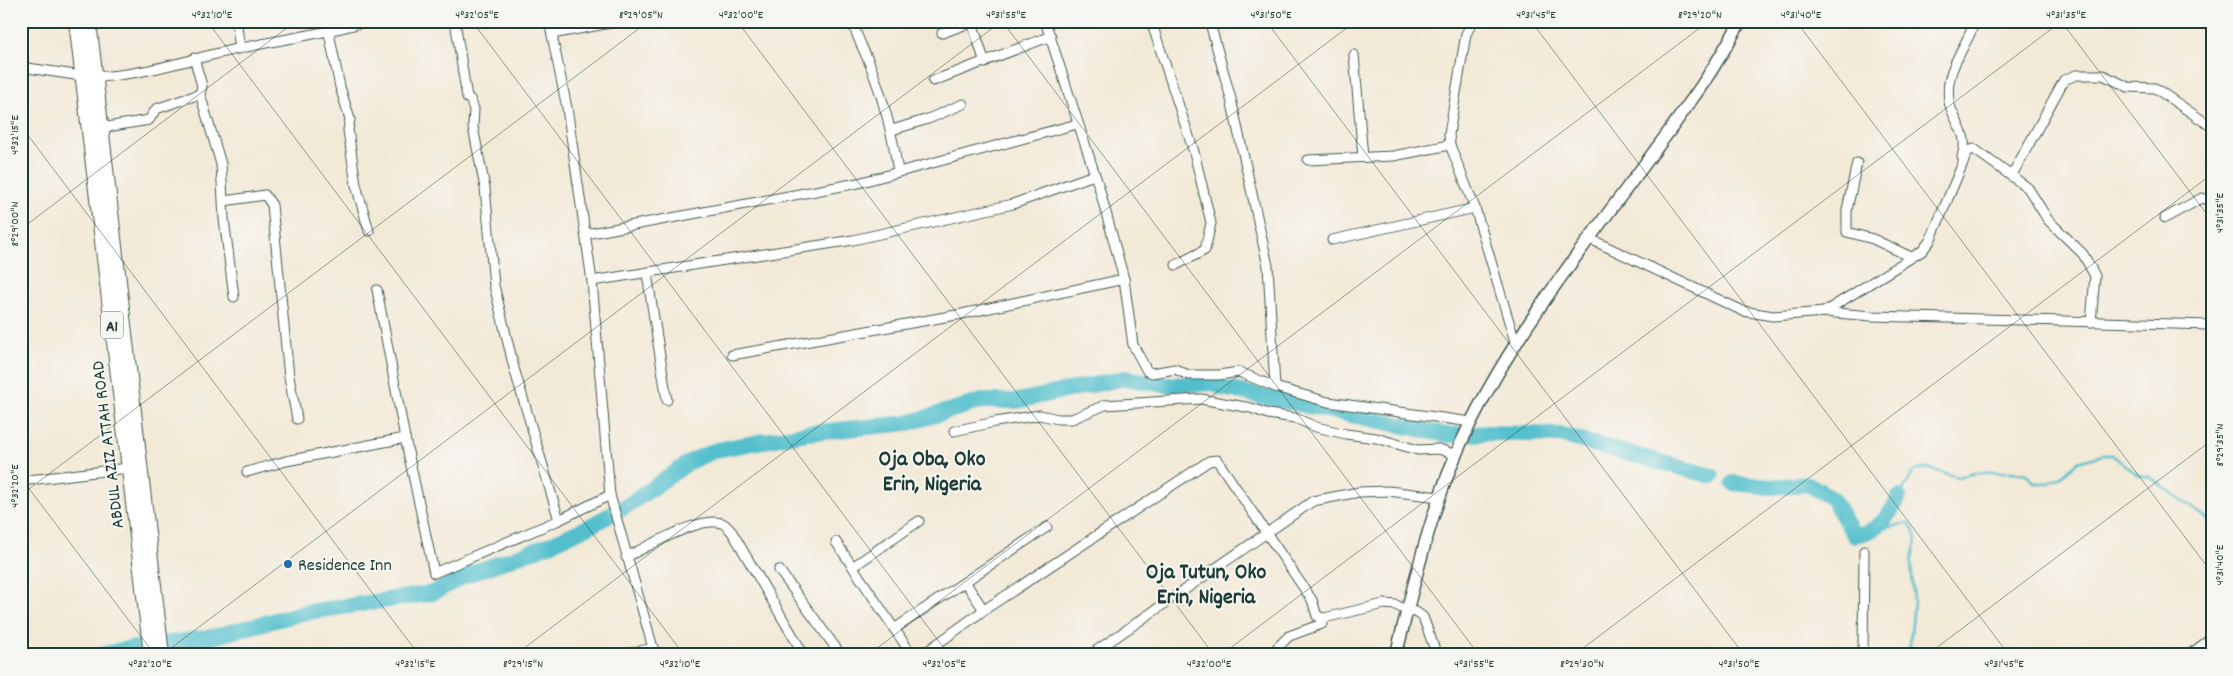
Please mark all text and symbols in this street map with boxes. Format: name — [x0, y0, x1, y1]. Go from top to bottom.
text: 4°32'10"E — [192, 7, 233, 24]
text: 4°32'05"E — [455, 7, 499, 24]
text: 8°29'05"N — [619, 7, 663, 24]
text: 4°32'00"E — [719, 7, 764, 24]
text: 4°31'55"E — [986, 7, 1027, 24]
text: 4°31'50"E — [1251, 7, 1292, 24]
text: 4°31'45"E — [1516, 7, 1556, 24]
text: 8°29'20"N — [1678, 7, 1722, 24]
text: 4°31'40"E — [1781, 7, 1822, 24]
text: 4°31'35"E — [2046, 7, 2086, 24]
text: 4°32'15"E — [7, 115, 24, 155]
text: 4°31'35"E — [2212, 193, 2229, 233]
text: 8°29'00"N — [7, 201, 24, 247]
road number: A1 — [101, 312, 123, 338]
street label: ABDUL AZIZ ATTAH ROAD — [87, 359, 132, 530]
text: 8°29'35"N — [2212, 424, 2229, 466]
district label: Oja Oba, Oko Erin, Nigeria — [879, 445, 986, 501]
text: 4°32'20"E — [7, 464, 24, 508]
text: 4°31'40"E — [2212, 544, 2229, 585]
place label: Residence Inn — [298, 554, 392, 579]
marker: Residence Inn — [282, 558, 294, 570]
district label: Oja Tutun, Oko Erin, Nigeria — [1146, 558, 1266, 614]
text: 4°32'20"E — [128, 656, 172, 673]
text: 4°32'15"E — [395, 656, 435, 673]
text: 8°29'15"N — [503, 656, 543, 673]
text: 4°32'10"E — [660, 656, 701, 673]
text: 4°32'05"E — [922, 656, 966, 673]
text: 4°32'00"E — [1187, 656, 1232, 673]
text: 4°31'55"E — [1454, 656, 1495, 673]
text: 8°29'30"N — [1560, 656, 1604, 673]
text: 4°31'50"E — [1719, 656, 1760, 673]
text: 4°31'45"E — [1984, 656, 2024, 673]

